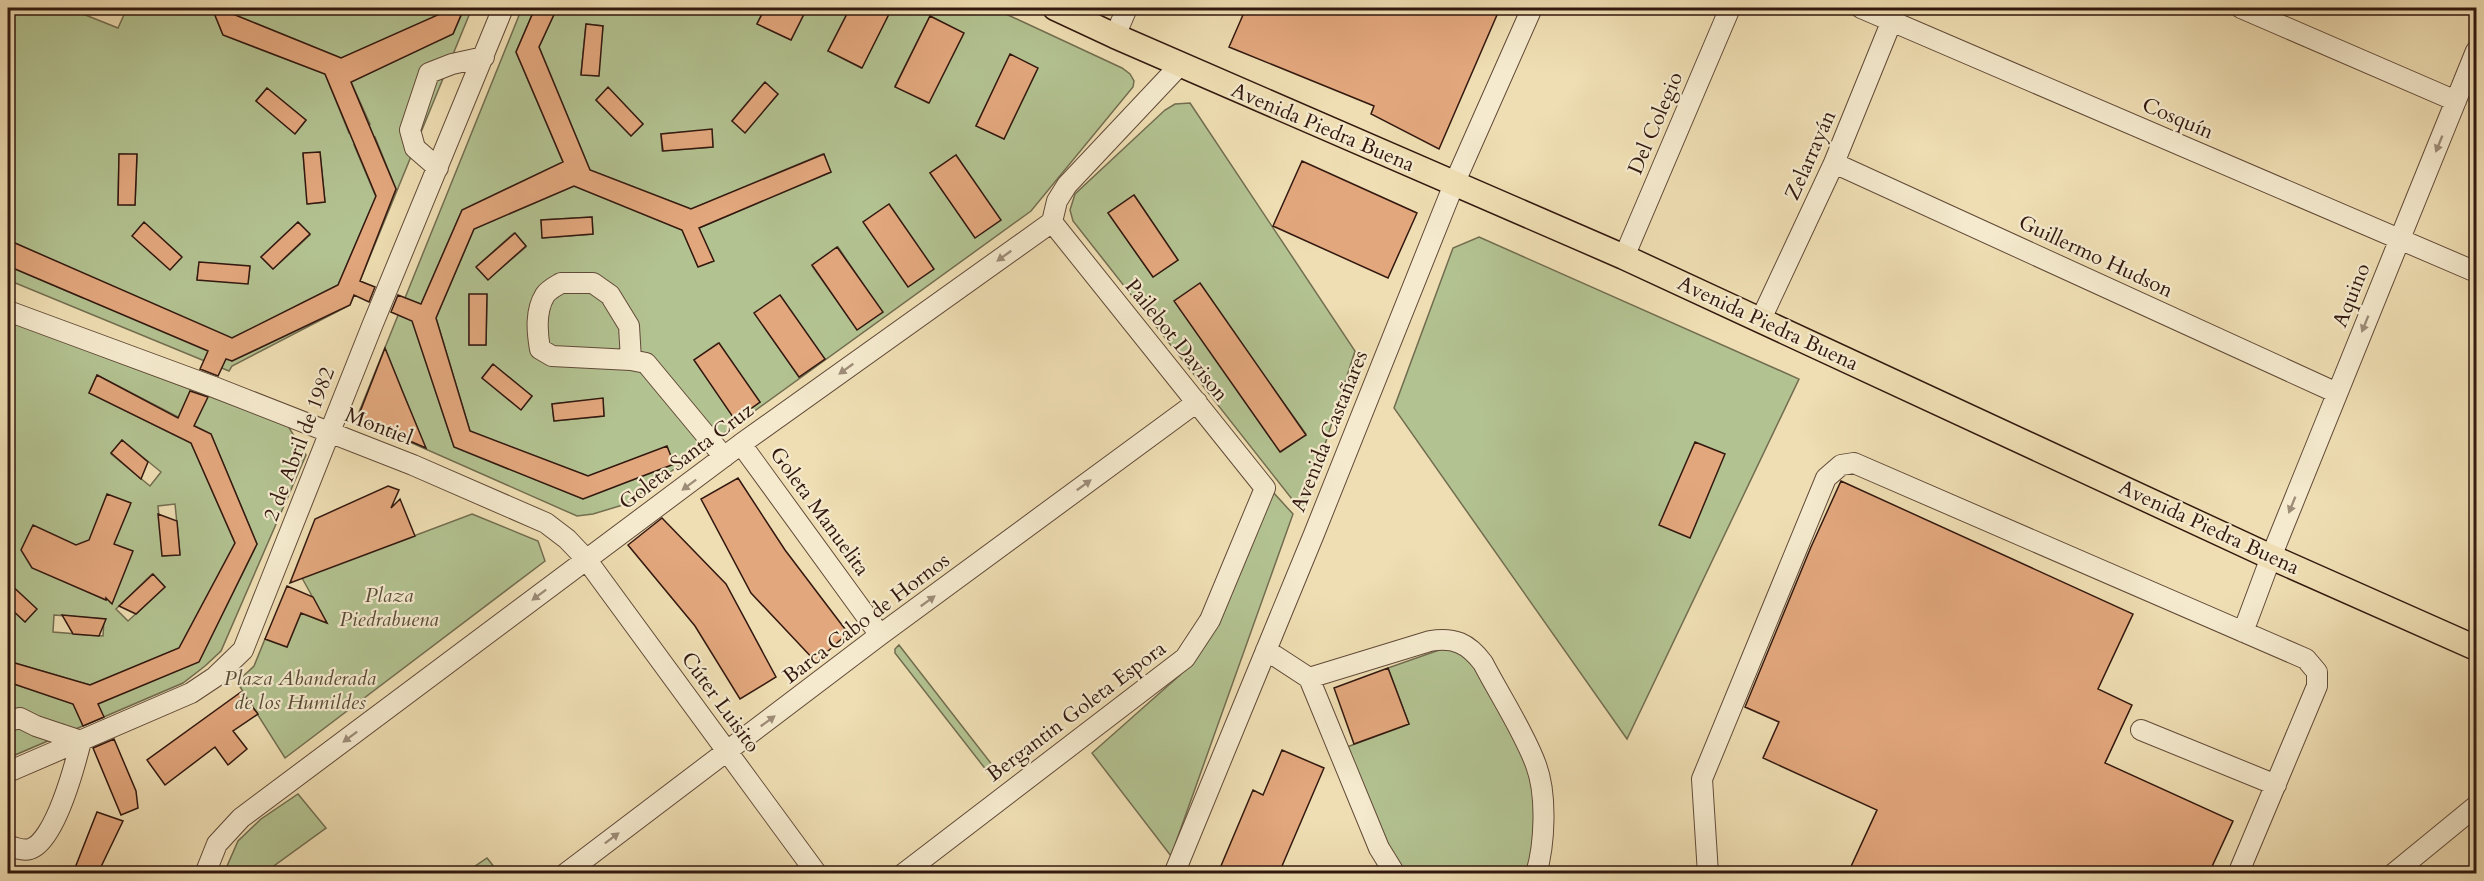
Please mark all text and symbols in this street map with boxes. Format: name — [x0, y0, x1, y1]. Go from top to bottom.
street label: Del Colegio — [1621, 67, 1690, 179]
street label: Avenida Piedra Buena — [1227, 76, 1419, 179]
street label: Cosquín — [2138, 90, 2218, 146]
street label: Zelarrayán — [1778, 106, 1843, 205]
one-way arrow — [2434, 135, 2444, 153]
street label: Guillermo Hudson — [2014, 208, 2178, 305]
one-way arrow — [997, 249, 1012, 261]
street label: Aquino — [2325, 259, 2377, 332]
street label: Avenida Piedra Buena — [1673, 269, 1863, 378]
street label: Pailebot Davison — [1118, 273, 1235, 408]
one-way arrow — [2360, 316, 2370, 334]
street label: Avenida Castañares — [1284, 346, 1375, 516]
street label: 2 de Abril de 1982 — [257, 363, 342, 525]
one-way arrow — [838, 363, 854, 375]
street label: Goleta Santa Cruz — [613, 396, 760, 517]
street label: Montiel — [341, 400, 417, 453]
street label: Goleta Manuelita — [763, 441, 876, 582]
street label: Avenida Piedra Buena — [2114, 473, 2304, 582]
one-way arrow — [681, 478, 697, 491]
one-way arrow — [1076, 479, 1092, 491]
one-way arrow — [2287, 496, 2296, 514]
street label: Barca Cabo de Hornos — [777, 546, 956, 691]
park label: Plaza Piedrabuena — [339, 581, 439, 634]
one-way arrow — [531, 588, 547, 601]
one-way arrow — [919, 595, 935, 607]
street label: Bergantin Goleta Espora — [981, 634, 1172, 789]
street label: Cúter Luisito — [674, 646, 767, 759]
park label: Plaza Abanderada de los Humildes — [224, 664, 376, 717]
one-way arrow — [759, 715, 775, 727]
one-way arrow — [342, 731, 357, 743]
one-way arrow — [604, 833, 619, 845]

